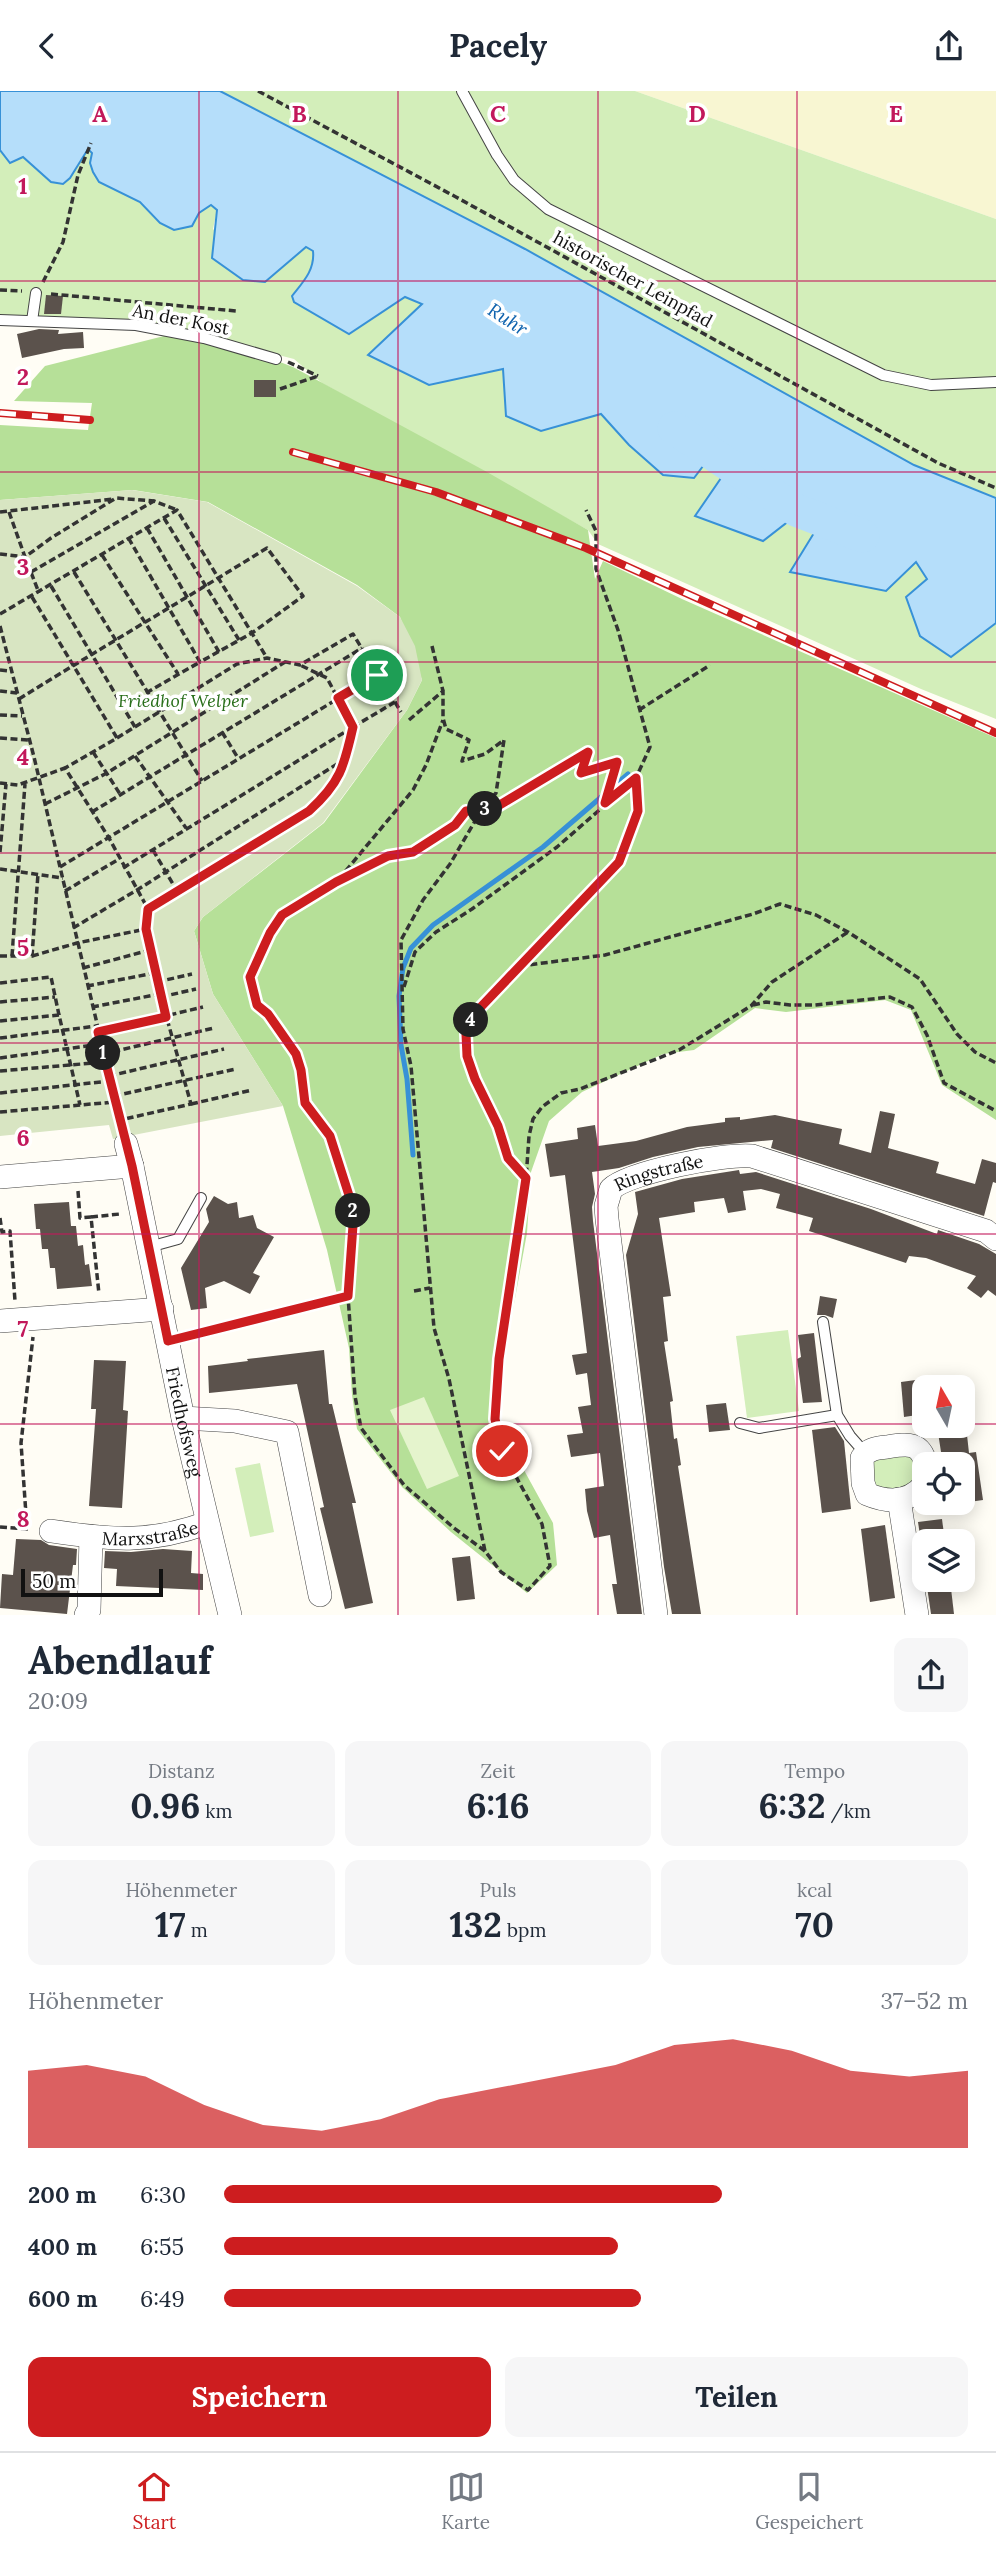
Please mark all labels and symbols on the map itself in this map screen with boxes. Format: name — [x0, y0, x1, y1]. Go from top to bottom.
text: A — [92, 99, 108, 128]
text: B — [291, 99, 307, 128]
text: C — [490, 99, 506, 128]
text: D — [688, 99, 706, 128]
text: E — [889, 99, 903, 128]
text: 1 — [18, 171, 28, 200]
street label: historischer Leinpfad — [549, 226, 717, 332]
water label: Ruhr — [484, 297, 533, 341]
street label: An der Kost — [130, 298, 231, 340]
text: 2 — [17, 362, 29, 391]
text: 3 — [17, 552, 29, 581]
pin — [347, 645, 407, 705]
park label: Friedhof Welper — [118, 689, 249, 712]
text: 4 — [17, 742, 29, 771]
pin: 3 — [468, 791, 503, 827]
text: 5 — [17, 933, 29, 962]
pin: 4 — [454, 1003, 489, 1037]
pin: 1 — [86, 1035, 120, 1070]
text: 6 — [16, 1123, 30, 1152]
street label: Ringstraße — [610, 1149, 705, 1196]
pin: 2 — [336, 1193, 370, 1229]
text: 7 — [18, 1314, 29, 1343]
street label: Friedhofsweg — [161, 1365, 208, 1480]
north arrow — [912, 1375, 975, 1439]
pin — [472, 1421, 532, 1481]
text: 8 — [16, 1504, 30, 1533]
street label: Marxstraße — [101, 1515, 201, 1550]
scale bar — [21, 1566, 163, 1597]

